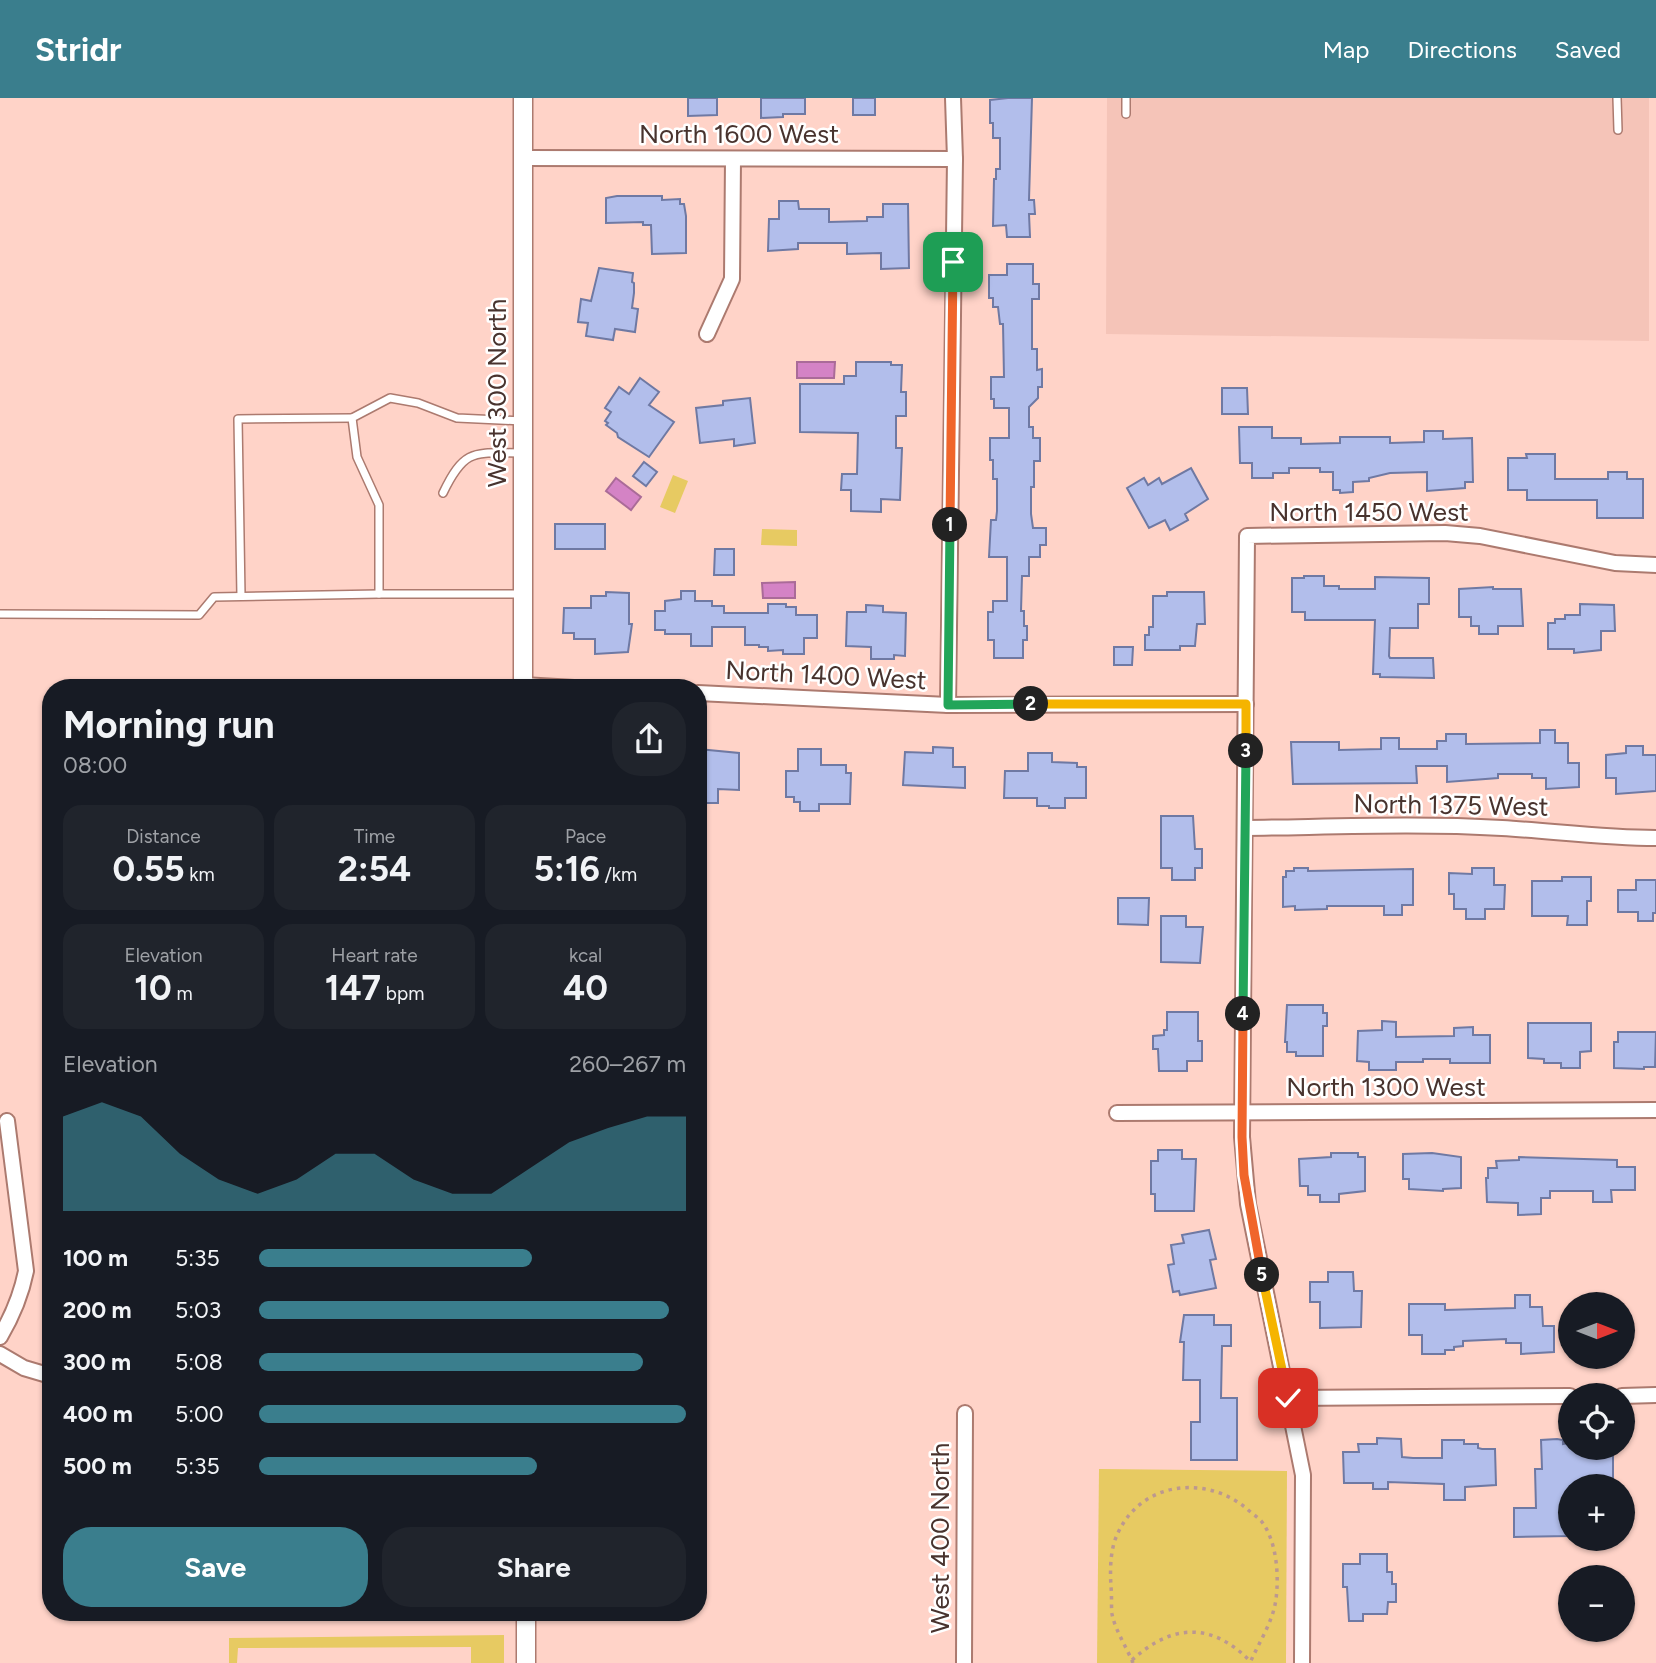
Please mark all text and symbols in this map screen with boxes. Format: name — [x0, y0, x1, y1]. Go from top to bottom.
text: Stridr — [35, 30, 122, 69]
text: Map — [1323, 35, 1369, 64]
text: Directions — [1407, 35, 1517, 64]
text: Saved — [1555, 35, 1621, 64]
street label: North 1600 West — [639, 118, 839, 150]
pin — [923, 232, 983, 292]
icon: arrive — [934, 243, 972, 281]
street label: West 300 North — [481, 299, 513, 487]
street label: North 1450 West — [1269, 496, 1469, 528]
pin: 1 — [932, 508, 968, 542]
text: 1 — [945, 513, 954, 536]
street label: North 1400 West — [725, 654, 928, 696]
pin: 2 — [1014, 686, 1048, 722]
text: 2 — [1025, 692, 1036, 715]
text: Morning run — [63, 702, 275, 748]
button: share — [612, 702, 686, 776]
pin: 3 — [1228, 734, 1264, 768]
text: 3 — [1240, 739, 1251, 762]
text: 08:00 — [63, 751, 127, 779]
street label: North 1375 West — [1353, 787, 1549, 823]
text: Distance — [126, 825, 201, 848]
text: Time — [354, 825, 395, 848]
text: Pace — [565, 825, 606, 848]
text: 0.55 — [112, 848, 184, 890]
text: 2:54 — [338, 848, 411, 890]
text: 5:16 — [534, 848, 600, 890]
text: km — [184, 863, 215, 886]
text: /km — [600, 863, 637, 886]
text: Elevation — [124, 944, 203, 967]
text: Heart rate — [331, 944, 418, 967]
text: kcal — [569, 944, 602, 967]
text: 10 — [134, 967, 172, 1009]
text: 147 — [325, 967, 381, 1009]
text: 40 — [563, 967, 608, 1009]
text: m — [172, 982, 193, 1005]
text: bpm — [381, 982, 424, 1005]
pin: 4 — [1226, 996, 1260, 1032]
text: 4 — [1236, 1002, 1249, 1025]
text: Elevation — [63, 1050, 158, 1078]
text: 260–267 m — [569, 1050, 686, 1078]
street label: North 1300 West — [1286, 1071, 1486, 1103]
text: 100 m — [63, 1244, 128, 1272]
text: 5:35 — [175, 1244, 220, 1272]
pin: 5 — [1244, 1258, 1280, 1292]
text: 5 — [1256, 1263, 1267, 1286]
north arrow — [1558, 1292, 1634, 1368]
map controls — [1558, 1292, 1635, 1642]
text: 200 m — [63, 1296, 132, 1324]
text: 5:03 — [175, 1296, 221, 1324]
text: 300 m — [63, 1348, 131, 1376]
text: 5:08 — [175, 1348, 223, 1376]
pin — [1258, 1368, 1318, 1428]
icon: check — [1269, 1379, 1307, 1417]
button: locate — [1558, 1383, 1635, 1460]
text: 400 m — [63, 1400, 133, 1428]
text: 5:00 — [175, 1400, 224, 1428]
street label: West 400 North — [924, 1443, 956, 1633]
text: 500 m — [63, 1452, 132, 1480]
text: 5:35 — [175, 1452, 220, 1480]
button: + — [1558, 1474, 1635, 1551]
button: Save — [63, 1527, 368, 1607]
button: Share — [382, 1527, 686, 1607]
button: − — [1558, 1565, 1635, 1642]

